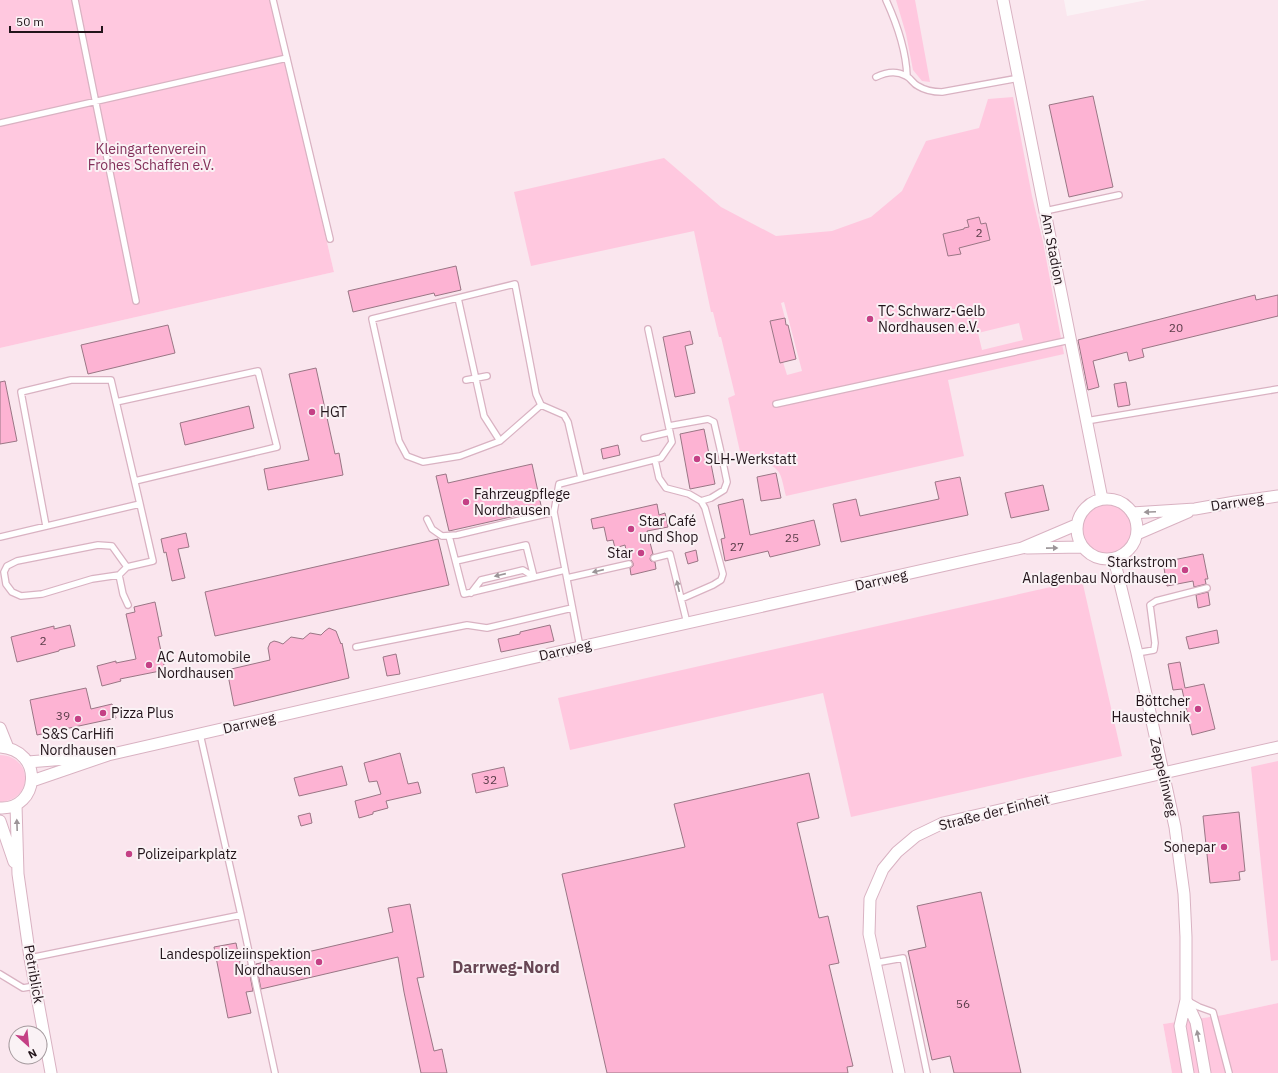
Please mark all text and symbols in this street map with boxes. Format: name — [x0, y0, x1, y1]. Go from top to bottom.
scale bar — [10, 8, 102, 34]
text: 50 m — [16, 14, 44, 29]
park label: Kleingartenverein Frohes Schaffen e.V. — [88, 140, 214, 174]
street label: Am Stadion — [1037, 212, 1069, 286]
house number: 2 — [975, 225, 983, 240]
place label: TC Schwarz-Gelb Nordhausen e.V. — [878, 302, 985, 336]
marker: TC Schwarz-Gelb Nordhausen e.V. — [865, 314, 875, 324]
house number: 20 — [1169, 320, 1183, 335]
place label: HGT — [320, 403, 347, 421]
marker: HGT — [307, 407, 317, 417]
place label: SLH-Werkstatt — [705, 450, 797, 468]
marker: SLH-Werkstatt — [692, 454, 702, 464]
place label: Fahrzeugpflege Nordhausen — [474, 485, 571, 519]
street label: Darrweg — [1209, 489, 1265, 515]
marker: Fahrzeugpflege Nordhausen — [461, 497, 471, 507]
one-way arrow — [1144, 508, 1156, 515]
place label: Star Café und Shop — [639, 512, 698, 546]
marker: Star Café und Shop — [626, 524, 636, 534]
house number: 25 — [785, 530, 799, 545]
house number: 27 — [730, 539, 744, 554]
place label: Star — [607, 544, 633, 562]
one-way arrow — [1046, 544, 1058, 551]
marker: Star — [636, 548, 646, 558]
place label: Starkstrom Anlagenbau Nordhausen — [1022, 553, 1177, 587]
street label: Darrweg — [853, 565, 909, 595]
marker: Starkstrom Anlagenbau Nordhausen — [1180, 565, 1190, 575]
one-way arrow — [592, 568, 604, 574]
one-way arrow — [494, 573, 506, 579]
one-way arrow — [674, 579, 680, 592]
house number: 2 — [39, 633, 47, 648]
street label: Darrweg — [537, 635, 593, 665]
place label: AC Automobile Nordhausen — [157, 648, 251, 682]
marker: AC Automobile Nordhausen — [144, 660, 154, 670]
place label: Böttcher Haustechnik — [1112, 692, 1191, 726]
place label: Pizza Plus — [111, 704, 174, 722]
marker: Böttcher Haustechnik — [1193, 704, 1203, 714]
house number: 39 — [56, 708, 70, 723]
marker: Pizza Plus — [98, 708, 108, 718]
street label: Darrweg — [221, 708, 277, 738]
marker: S&S CarHifi Nordhausen — [73, 714, 83, 724]
place label: S&S CarHifi Nordhausen — [40, 725, 116, 759]
street label: Zeppelinweg — [1146, 736, 1182, 819]
house number: 32 — [483, 772, 497, 787]
street label: Straße der Einheit — [937, 790, 1051, 834]
one-way arrow — [13, 819, 20, 831]
place label: Sonepar — [1164, 838, 1216, 856]
marker: Sonepar — [1219, 842, 1229, 852]
place label: Polizeiparkplatz — [137, 845, 237, 863]
marker: Polizeiparkplatz — [124, 849, 134, 859]
street label: Petriblick — [20, 943, 48, 1005]
place label: Landespolizeiinspektion Nordhausen — [160, 945, 311, 979]
marker: Landespolizeiinspektion Nordhausen — [314, 957, 324, 967]
district label: Darrweg-Nord — [452, 957, 560, 977]
house number: 56 — [956, 996, 970, 1011]
north arrow — [8, 1025, 48, 1065]
one-way arrow — [1195, 1030, 1201, 1042]
text: N — [26, 1046, 39, 1062]

